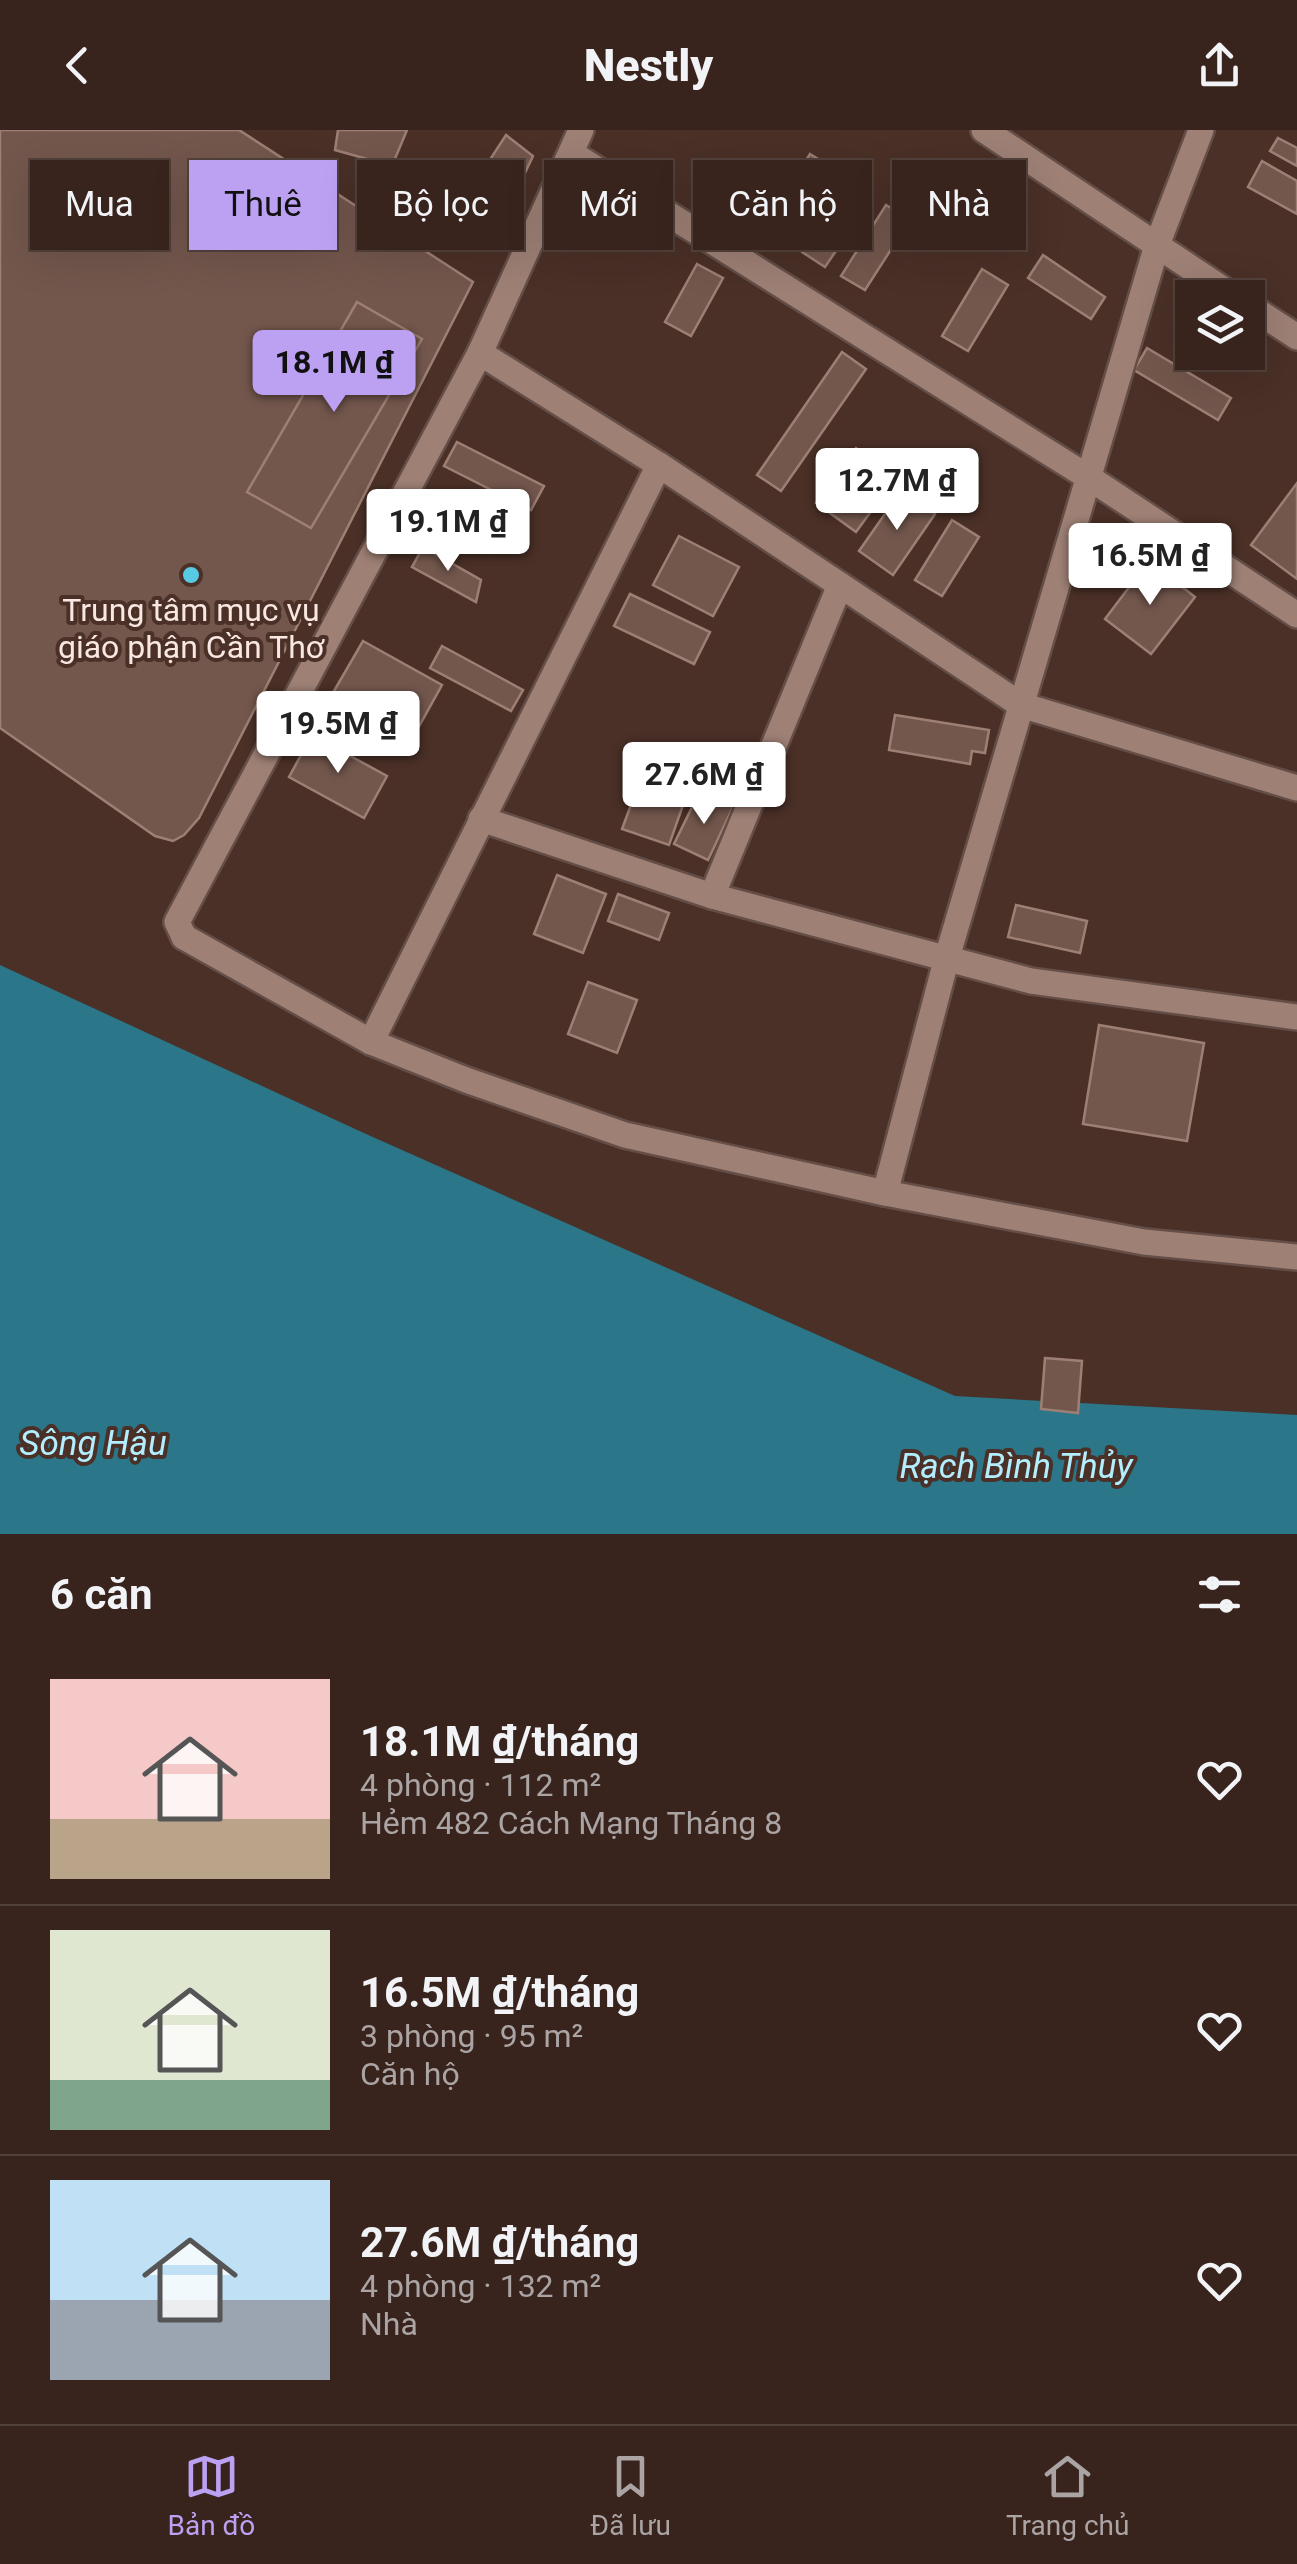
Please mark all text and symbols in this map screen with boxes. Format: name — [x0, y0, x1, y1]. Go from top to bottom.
icon: back — [50, 38, 105, 93]
icon: share — [1192, 38, 1247, 93]
text: Nestly — [584, 39, 713, 92]
chip: Mua — [30, 160, 169, 250]
chip: Thuê — [189, 160, 337, 250]
chip: Bộ lọc — [357, 160, 524, 250]
chip: Mới — [544, 160, 673, 250]
chip: Căn hộ — [693, 160, 872, 250]
chip: Nhà — [892, 160, 1026, 250]
map controls — [1175, 280, 1265, 370]
button: layers — [1175, 280, 1265, 370]
pin: 18.1M ₫ — [242, 330, 426, 415]
text: 18.1M ₫ — [275, 343, 393, 381]
pin: 12.7M ₫ — [805, 448, 989, 533]
text: 12.7M ₫ — [838, 461, 956, 499]
pin: 19.1M ₫ — [356, 489, 540, 574]
text: 19.1M ₫ — [389, 502, 507, 540]
pin: 16.5M ₫ — [1058, 523, 1242, 608]
text: 16.5M ₫ — [1091, 536, 1209, 574]
marker: Trung tâm mục vụ giáo phận Cần Thơ — [180, 564, 202, 586]
place label: Trung tâm mục vụ giáo phận Cần Thơ — [58, 591, 325, 666]
pin: 19.5M ₫ — [246, 691, 430, 776]
text: 19.5M ₫ — [279, 704, 397, 742]
pin: 27.6M ₫ — [612, 742, 796, 827]
text: 27.6M ₫ — [645, 755, 763, 793]
water label: Sông Hậu — [19, 1423, 167, 1464]
water label: Rạch Bình Thủy — [899, 1446, 1134, 1487]
icon: filters — [1192, 1567, 1247, 1622]
text: 6 căn — [50, 1570, 152, 1619]
text: 18.1M ₫/tháng — [360, 1717, 639, 1766]
icon: home — [130, 1719, 250, 1839]
icon: heart — [1192, 1752, 1247, 1807]
text: 4 phòng · 112 m² — [360, 1766, 601, 1804]
text: Hẻm 482 Cách Mạng Tháng 8 — [360, 1804, 782, 1842]
text: 16.5M ₫/tháng — [360, 1968, 639, 2017]
icon: home — [130, 1970, 250, 2090]
icon: heart — [1192, 2003, 1247, 2058]
text: 3 phòng · 95 m² — [360, 2017, 583, 2055]
text: Căn hộ — [360, 2055, 460, 2093]
text: 27.6M ₫/tháng — [360, 2218, 639, 2267]
icon: home — [130, 2220, 250, 2340]
icon: heart — [1192, 2253, 1247, 2308]
text: 4 phòng · 132 m² — [360, 2267, 601, 2305]
text: Nhà — [360, 2305, 418, 2343]
tab: Bản đồ — [168, 2449, 255, 2542]
tab: Đã lưu — [590, 2449, 671, 2542]
tab: Trang chủ — [1006, 2449, 1129, 2542]

